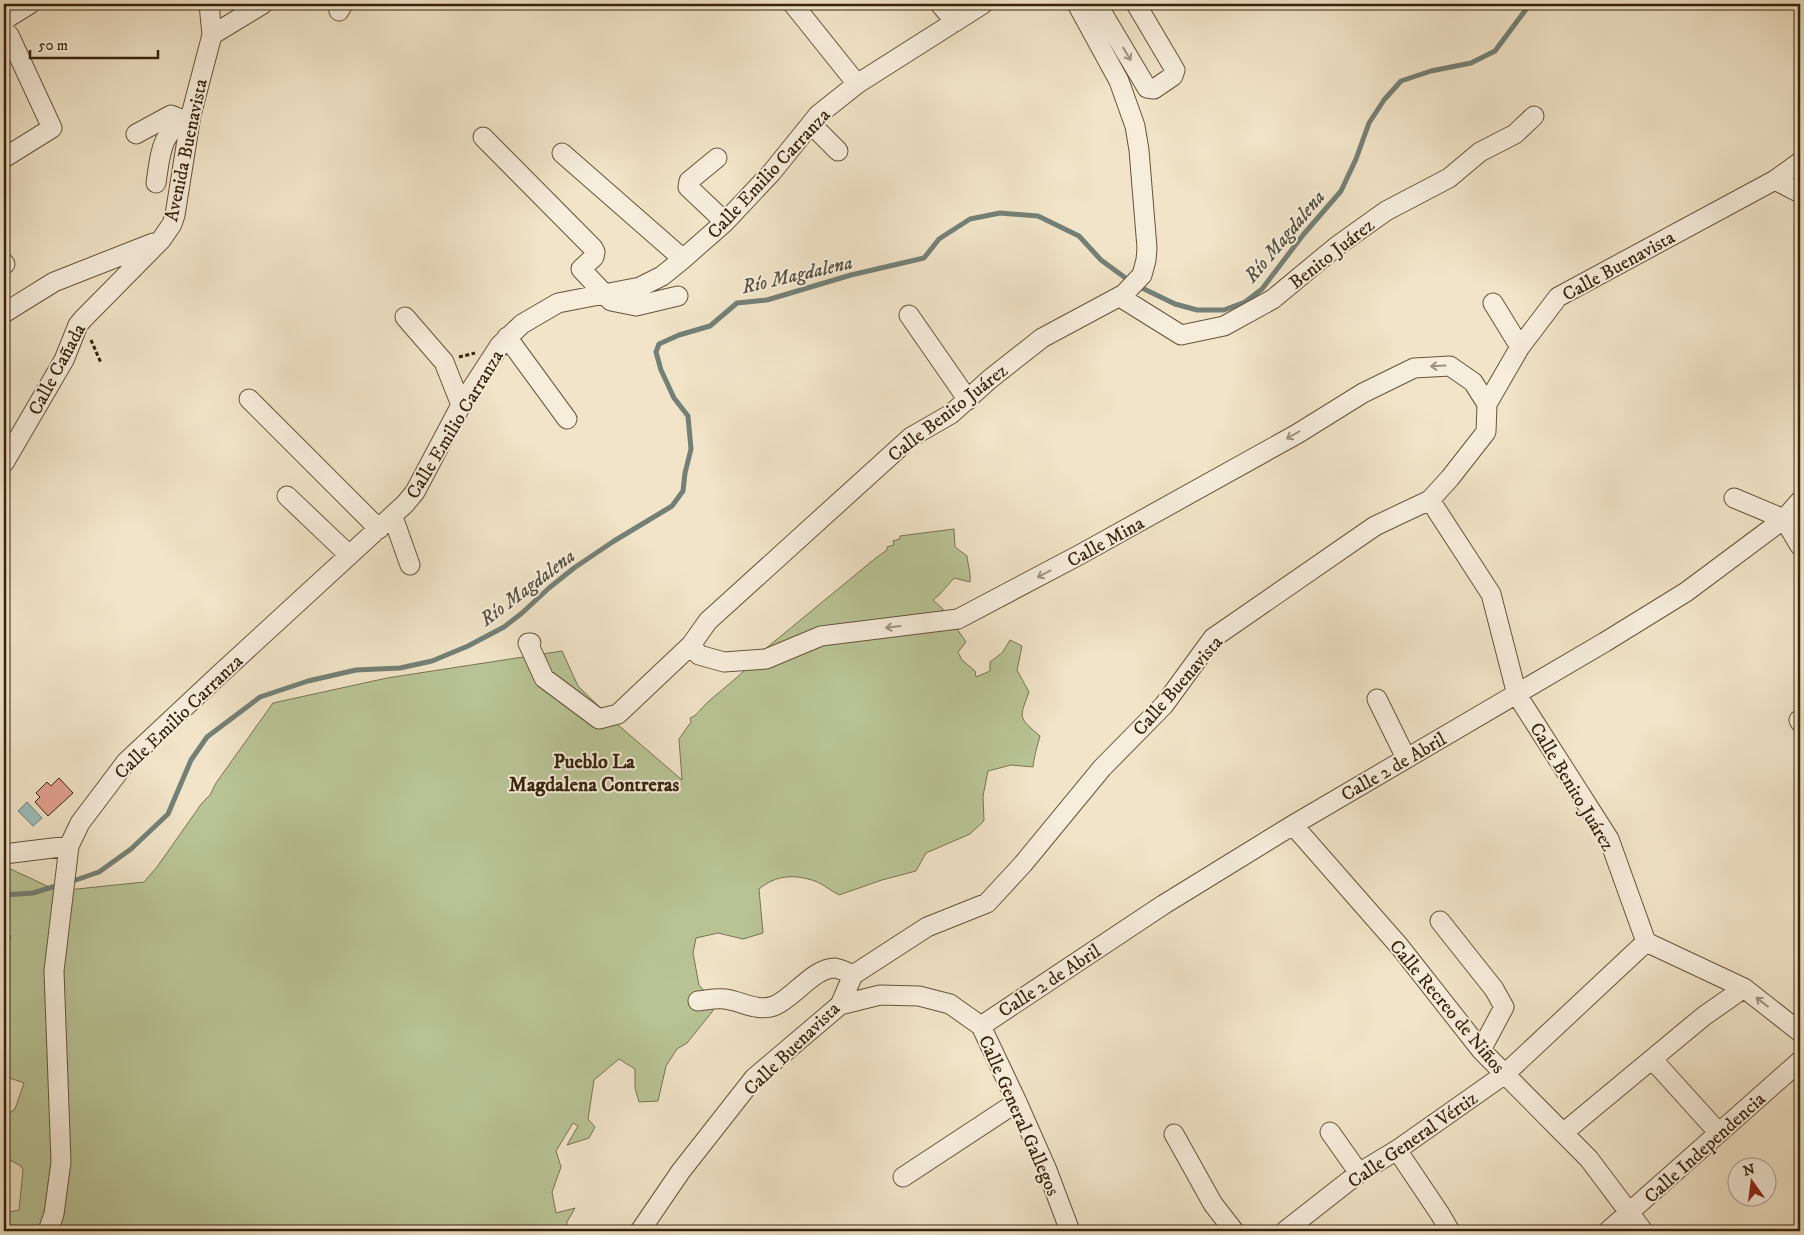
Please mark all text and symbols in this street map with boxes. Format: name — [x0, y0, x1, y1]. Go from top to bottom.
scale bar — [30, 28, 158, 60]
text: 50 m — [38, 36, 68, 55]
one-way arrow — [1122, 46, 1132, 60]
street label: Avenida Buenavista — [160, 77, 213, 224]
street label: Calle Emilio Carranza — [703, 104, 835, 244]
water label: Río Magdalena — [1239, 186, 1331, 289]
street label: Benito Juárez — [1285, 214, 1379, 295]
street label: Calle Buenavista — [1559, 226, 1679, 307]
water label: Río Magdalena — [738, 251, 855, 301]
street label: Calle Cañada — [24, 320, 91, 419]
street label: Calle Emilio Carranza — [402, 346, 509, 503]
street label: Calle Benito Juárez — [883, 359, 1012, 467]
one-way arrow — [1430, 362, 1446, 371]
one-way arrow — [1287, 431, 1301, 441]
street label: Calle Mina — [1063, 512, 1148, 573]
water label: Río Magdalena — [474, 544, 581, 633]
one-way arrow — [1037, 569, 1052, 579]
one-way arrow — [886, 622, 902, 632]
street label: Calle Buenavista — [1129, 631, 1228, 741]
street label: Calle Emilio Carranza — [110, 650, 248, 784]
street label: Calle Benito Juárez — [1524, 718, 1619, 855]
street label: Calle 2 de Abril — [1337, 728, 1451, 807]
district label: Pueblo La Magdalena Contreras — [509, 750, 680, 798]
street label: Calle Recreo de Niños — [1384, 935, 1510, 1079]
street label: Calle 2 de Abril — [994, 939, 1106, 1023]
street label: Calle Buenavista — [739, 997, 845, 1101]
one-way arrow — [1755, 997, 1769, 1007]
street label: Calle General Gallegos — [973, 1032, 1064, 1199]
street label: Calle General Vértiz — [1344, 1087, 1482, 1194]
street label: Calle Independencia — [1640, 1088, 1770, 1208]
north arrow — [1726, 1158, 1776, 1208]
text: N — [1741, 1160, 1757, 1180]

